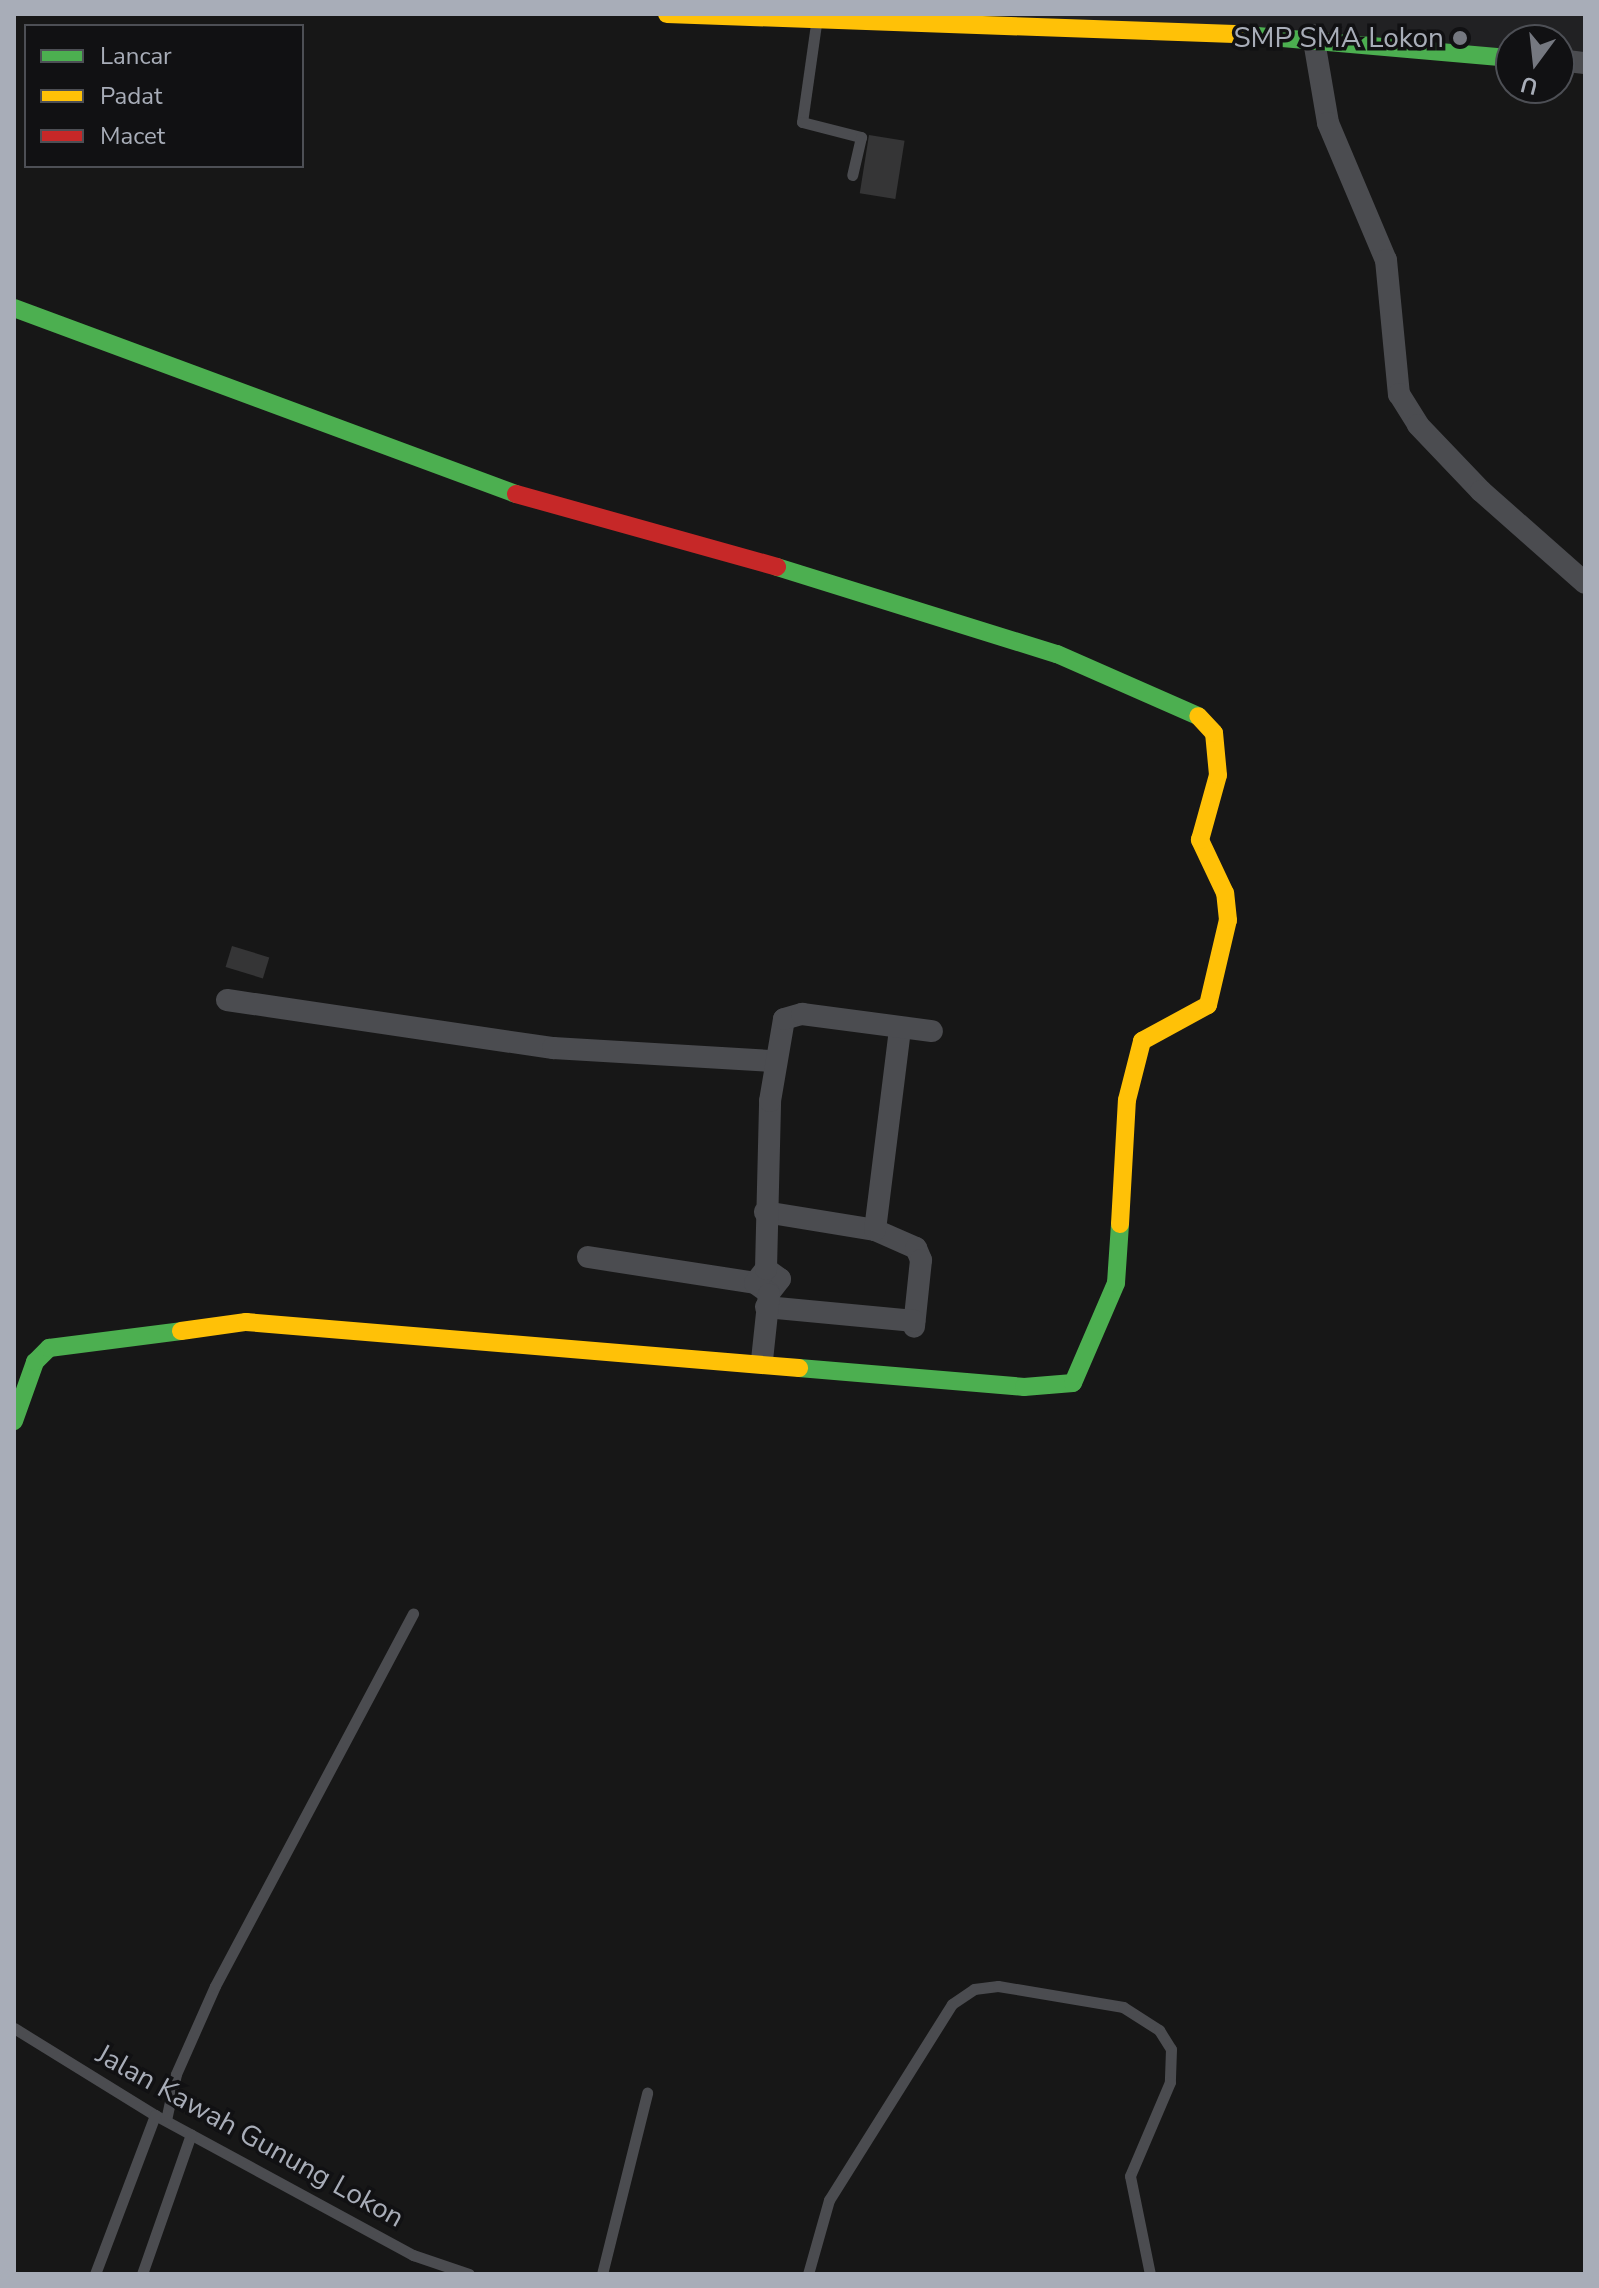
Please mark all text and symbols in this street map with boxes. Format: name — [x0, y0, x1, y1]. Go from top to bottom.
place label: SMP SMA Lokon — [1233, 21, 1444, 55]
legend — [24, 24, 304, 168]
north arrow — [1495, 24, 1575, 104]
marker: SMP SMA Lokon — [1451, 29, 1469, 47]
text: Lancar — [100, 40, 172, 72]
text: U — [1518, 69, 1541, 102]
text: Padat — [100, 80, 162, 112]
text: Macet — [100, 120, 165, 152]
street label: Jalan Kawah Gunung Lokon — [90, 2037, 410, 2235]

